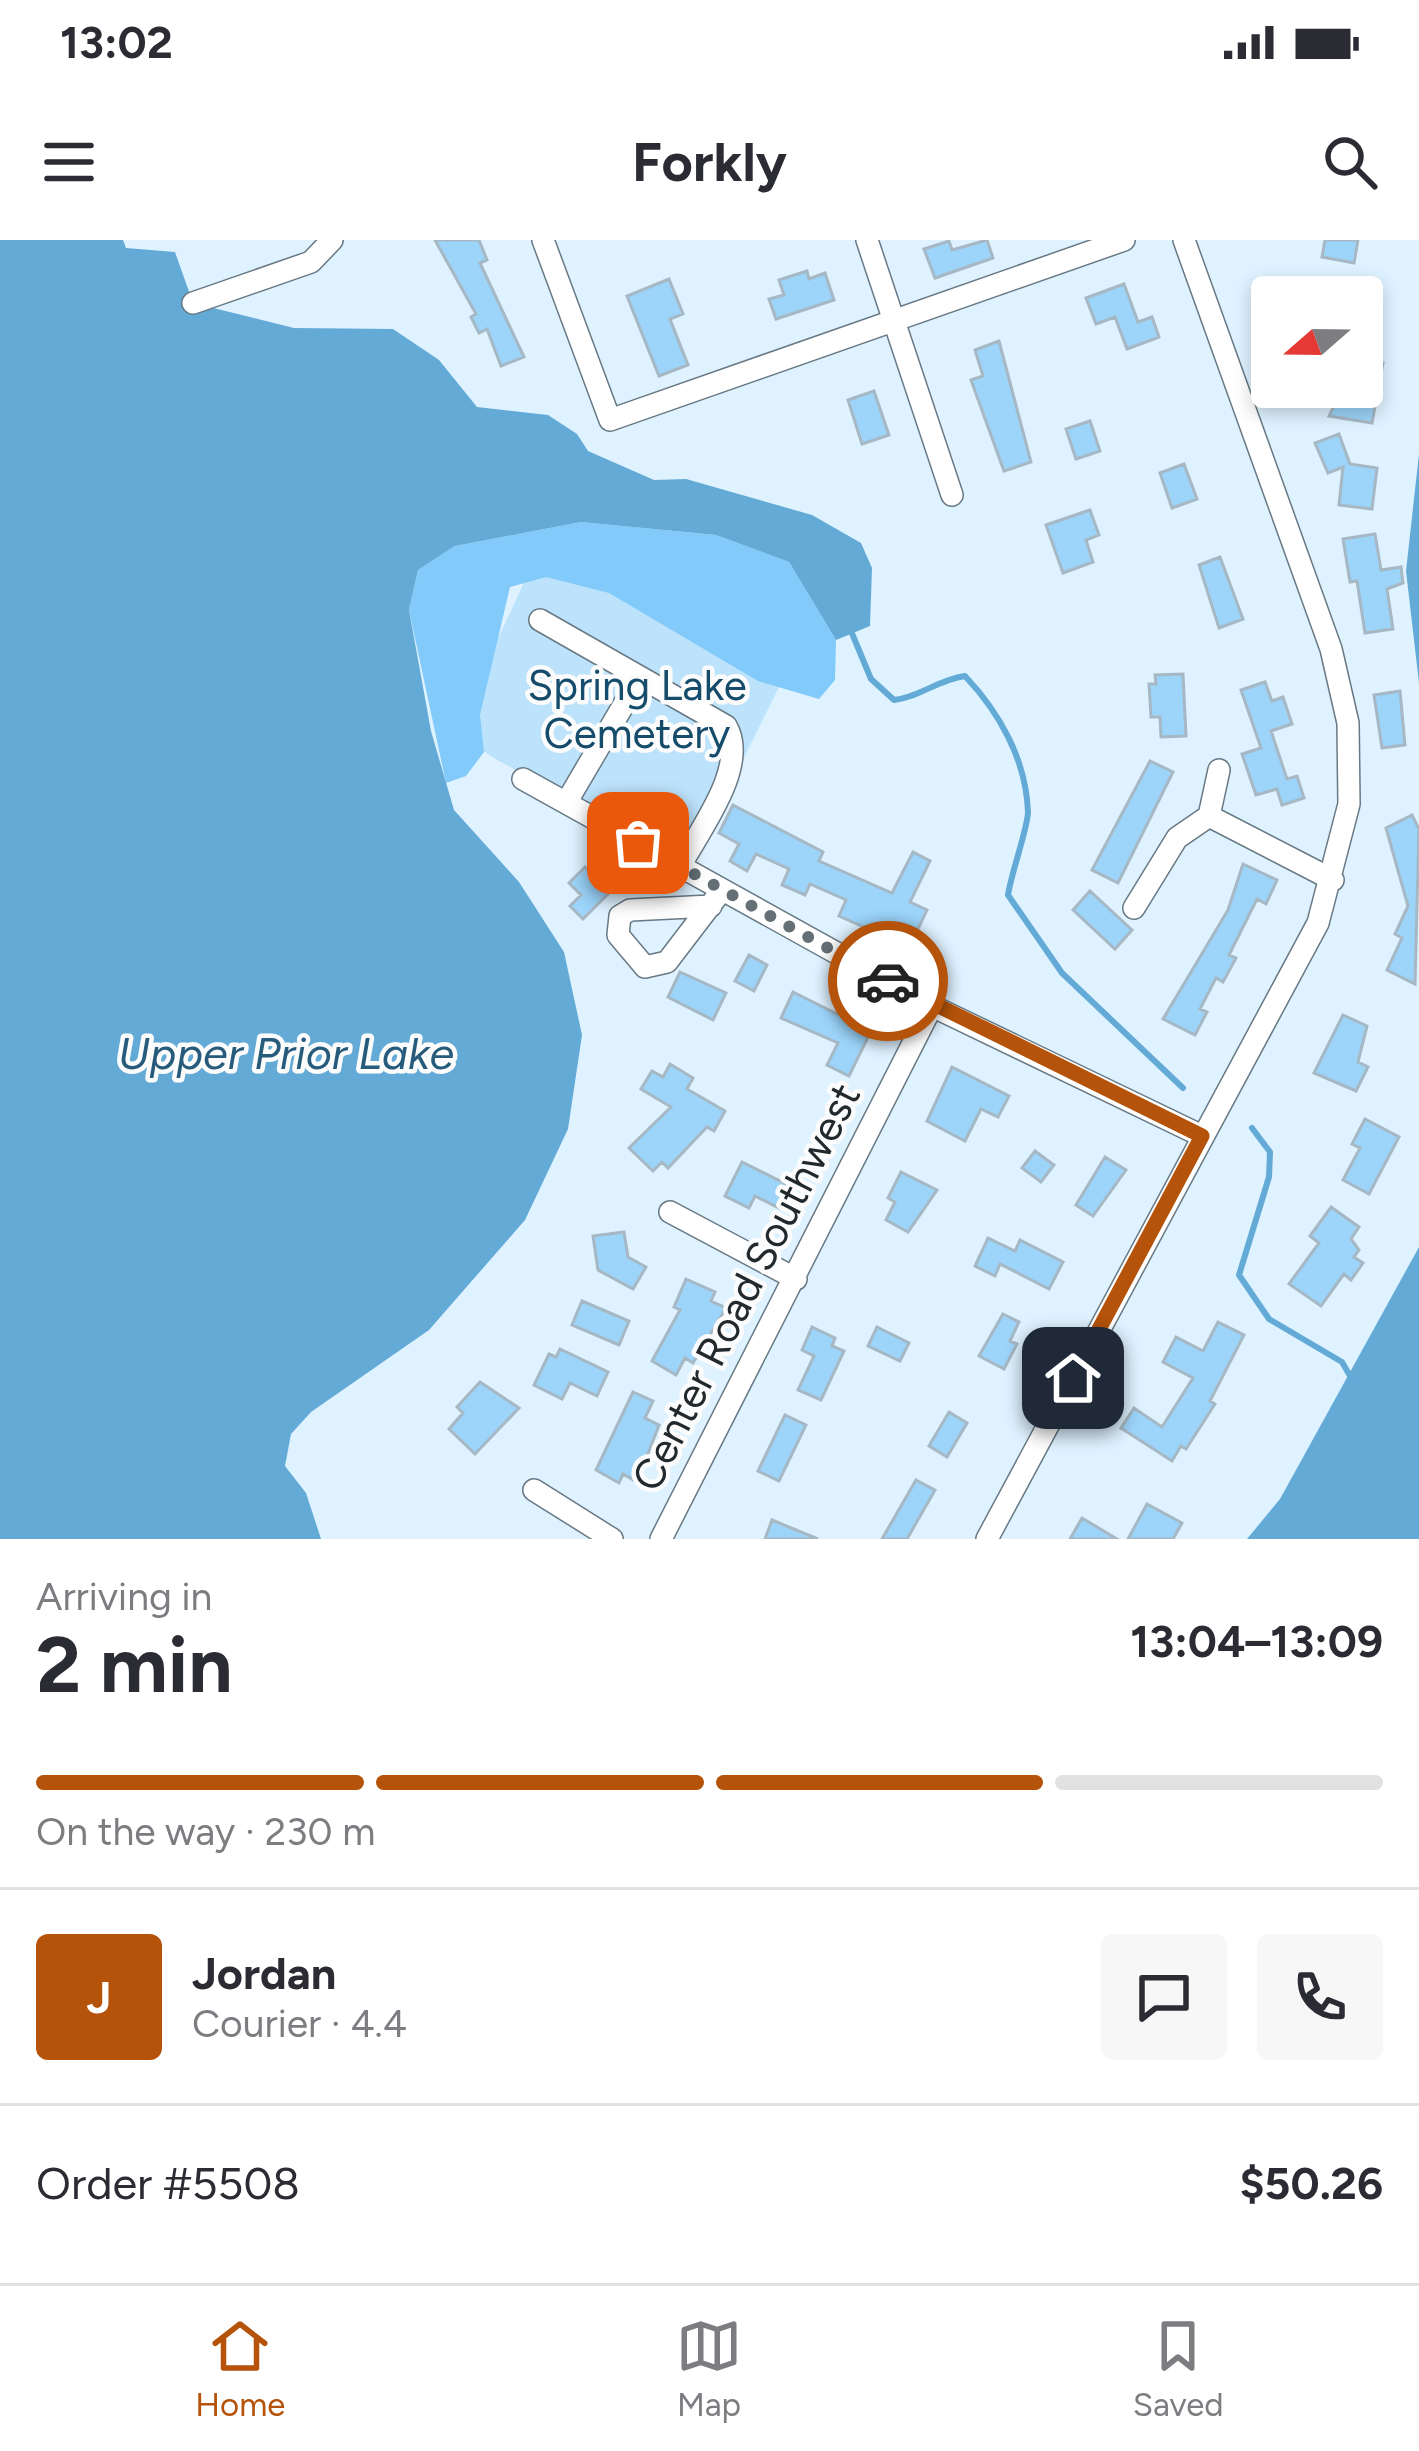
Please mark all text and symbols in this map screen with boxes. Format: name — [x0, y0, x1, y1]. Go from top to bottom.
text: 13:02 — [60, 15, 173, 69]
icon: menu — [36, 129, 102, 195]
icon: search — [1317, 129, 1383, 195]
text: Forkly — [632, 130, 787, 195]
north arrow — [1251, 276, 1383, 408]
map controls — [1251, 276, 1383, 408]
park label: Spring Lake Cemetery — [527, 660, 747, 759]
pin — [587, 792, 689, 894]
icon: bag — [605, 810, 671, 876]
courier — [828, 921, 948, 1041]
icon: car — [855, 948, 921, 1014]
water label: Upper Prior Lake — [118, 1026, 454, 1080]
street label: Center Road Southwest — [621, 1075, 871, 1499]
pin — [1022, 1327, 1124, 1429]
icon: home — [1040, 1345, 1106, 1411]
text: Arriving in — [36, 1573, 212, 1620]
text: 13:04–13:09 — [1130, 1614, 1383, 1668]
text: 2 min — [36, 1618, 232, 1712]
text: On the way · 230 m — [36, 1808, 375, 1855]
button: chat — [1101, 1934, 1227, 2060]
button: phone — [1257, 1934, 1383, 2060]
text: Jordan — [192, 1946, 336, 2000]
text: J — [87, 1970, 111, 2024]
text: Courier · 4.4 — [192, 2000, 407, 2047]
text: Order #5508 — [36, 2156, 300, 2210]
text: $50.26 — [1239, 2156, 1383, 2210]
tab: Home — [195, 2313, 285, 2424]
tab: Map — [676, 2313, 742, 2424]
tab: Saved — [1133, 2313, 1224, 2424]

